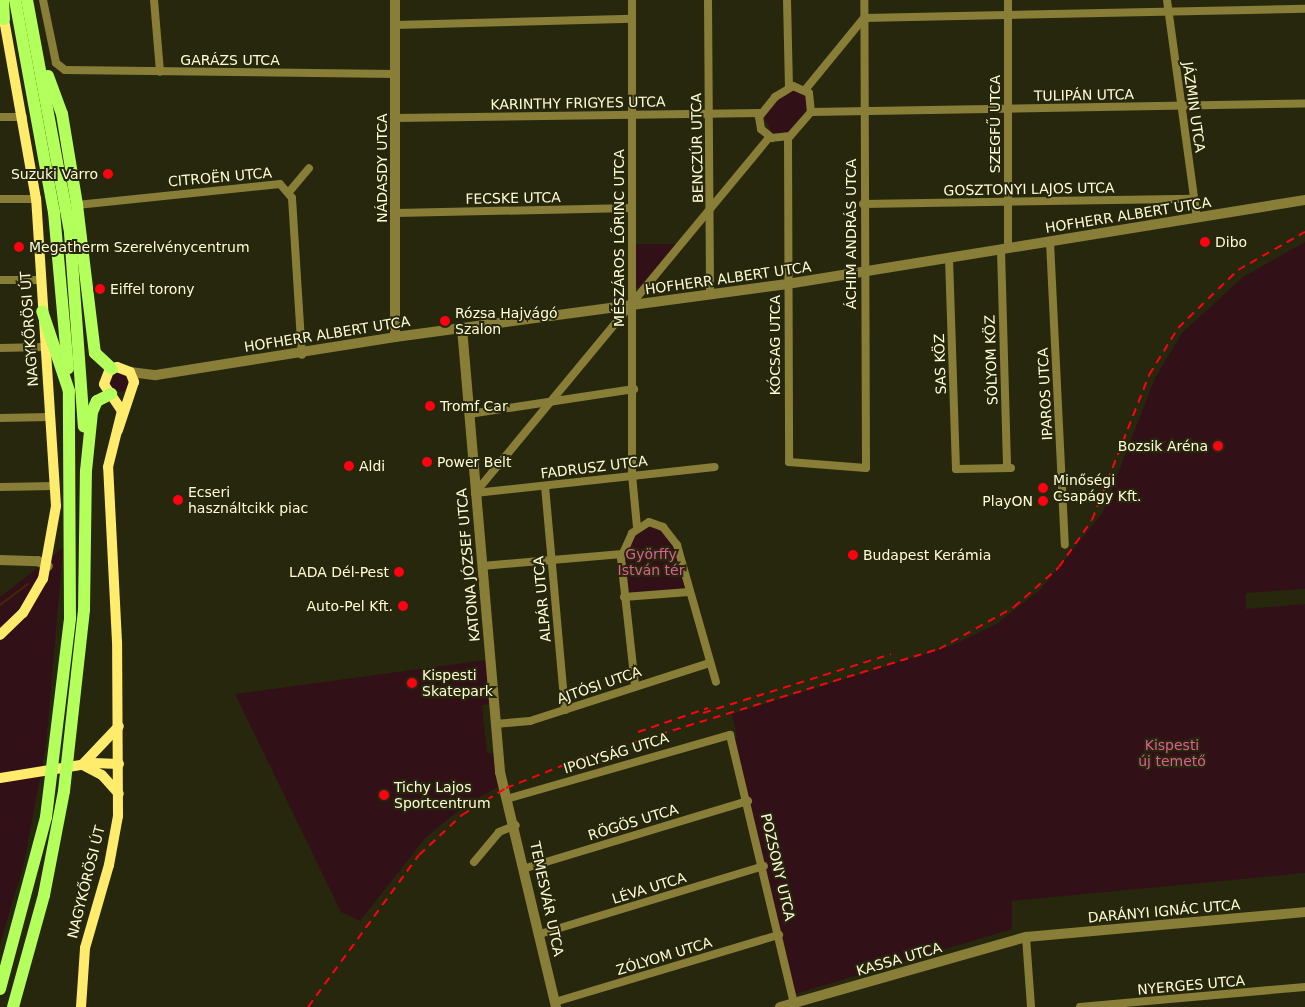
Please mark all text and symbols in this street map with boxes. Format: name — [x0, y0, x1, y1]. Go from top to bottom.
street label: GARÁZS UTCA — [180, 52, 280, 68]
street label: JÁZMIN UTCA — [1179, 61, 1209, 153]
street label: SZEGFŰ UTCA — [987, 75, 1003, 173]
street label: TULIPÁN UTCA — [1034, 86, 1134, 104]
street label: KARINTHY FRIGYES UTCA — [490, 93, 666, 113]
street label: BENCZÚR UTCA — [688, 93, 706, 203]
street label: NÁDASDY UTCA — [374, 113, 390, 223]
street label: MÉSZÁROS LŐRINC UTCA — [611, 149, 627, 327]
street label: ÁCHIM ANDRÁS UTCA — [843, 159, 859, 309]
street label: CITROËN UTCA — [167, 164, 273, 190]
place label: Suzuki Varro — [11, 166, 98, 182]
marker: Suzuki Varro — [102, 168, 114, 180]
street label: GOSZTONYI LAJOS UTCA — [943, 179, 1115, 199]
street label: FECSKE UTCA — [465, 189, 561, 207]
street label: HOFHERR ALBERT UTCA — [1044, 194, 1212, 236]
place label: Dibo — [1215, 234, 1247, 250]
marker: Dibo — [1199, 236, 1211, 248]
place label: Megatherm Szerelvénycentrum — [29, 239, 250, 255]
marker: Megatherm Szerelvénycentrum — [13, 241, 25, 253]
street label: HOFHERR ALBERT UTCA — [644, 258, 812, 298]
street label: NAGYKŐRÖSI ÚT — [17, 271, 41, 387]
place label: Eiffel torony — [110, 281, 195, 297]
marker: Eiffel torony — [94, 283, 106, 295]
street label: KÓCSAG UTCA — [767, 295, 783, 395]
place label: Rózsa Hajvágó Szalon — [455, 305, 558, 338]
street label: HOFHERR ALBERT UTCA — [243, 313, 411, 355]
marker: Rózsa Hajvágó Szalon — [439, 315, 451, 327]
street label: SÓLYOM KÖZ — [981, 315, 1001, 405]
street label: SAS KÖZ — [931, 333, 949, 395]
street label: IPAROS UTCA — [1034, 347, 1056, 441]
place label: Tromf Car — [440, 398, 508, 414]
marker: Tromf Car — [424, 400, 436, 412]
place label: Bozsik Aréna — [1118, 438, 1208, 454]
marker: Bozsik Aréna — [1212, 440, 1224, 452]
street label: FADRUSZ UTCA — [540, 452, 648, 482]
place label: Power Belt — [437, 454, 511, 470]
marker: Power Belt — [421, 456, 433, 468]
place label: Aldi — [359, 458, 385, 474]
marker: Aldi — [343, 460, 355, 472]
place label: Minőségi Csapágy Kft. — [1053, 472, 1142, 504]
marker: Minőségi Csapágy Kft. — [1037, 482, 1049, 494]
place label: Ecseri használtcikk piac — [188, 484, 308, 516]
street label: KATONA JÓZSEF UTCA — [453, 488, 483, 642]
place label: PlayON — [982, 493, 1033, 509]
marker: Ecseri használtcikk piac — [172, 494, 184, 506]
marker: PlayON — [1037, 495, 1049, 507]
park label: Györffy István tér — [618, 546, 684, 578]
place label: Budapest Kerámia — [863, 547, 991, 563]
marker: Budapest Kerámia — [847, 549, 859, 561]
street label: ALPÁR UTCA — [530, 555, 554, 643]
place label: LADA Dél-Pest — [289, 564, 389, 580]
marker: LADA Dél-Pest — [393, 566, 405, 578]
place label: Auto-Pel Kft. — [306, 598, 393, 614]
marker: Auto-Pel Kft. — [397, 600, 409, 612]
street label: AJTÓSI UTCA — [555, 663, 643, 707]
place label: Kispesti Skatepark — [422, 667, 493, 700]
marker: Kispesti Skatepark — [406, 677, 418, 689]
street label: IPOLYSÁG UTCA — [561, 729, 671, 777]
park label: Kispesti új temető — [1138, 737, 1206, 770]
place label: Tichy Lajos Sportcentrum — [394, 779, 491, 812]
marker: Tichy Lajos Sportcentrum — [378, 789, 390, 801]
street label: RÖGÖS UTCA — [586, 800, 680, 844]
street label: POZSONY UTCA — [757, 812, 799, 922]
street label: NAGYKŐRÖSI ÚT — [64, 824, 108, 940]
street label: TEMESVÁR UTCA — [527, 840, 567, 958]
street label: LÉVA UTCA — [610, 869, 688, 907]
street label: DARÁNYI IGNÁC UTCA — [1087, 896, 1241, 926]
street label: ZÓLYOM UTCA — [614, 933, 714, 979]
street label: KASSA UTCA — [854, 939, 944, 979]
street label: NYERGES UTCA — [1136, 972, 1246, 998]

